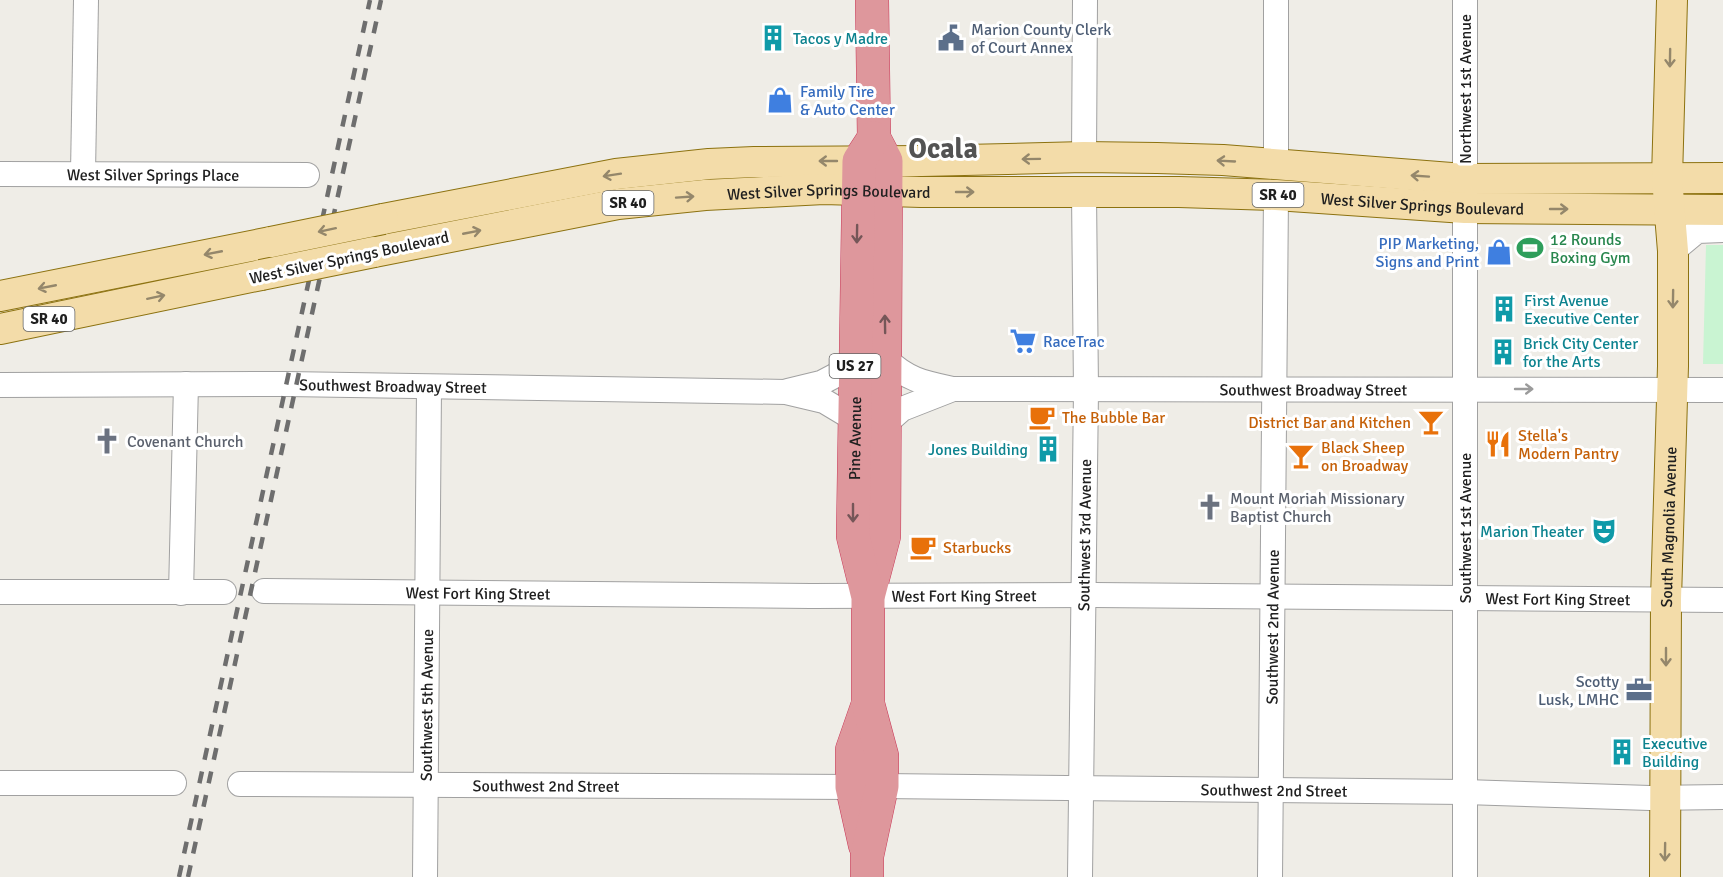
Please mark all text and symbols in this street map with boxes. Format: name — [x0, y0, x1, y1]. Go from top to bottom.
street label: Northwest 1st Avenue — [1456, 14, 1476, 164]
place label: Marion County Clerk of Court Annex — [971, 20, 1111, 58]
building icon: Tacos y Madre — [758, 23, 788, 53]
public building icon: Marion County Clerk of Court Annex — [936, 23, 966, 53]
place label: Tacos y Madre — [793, 29, 888, 49]
one-way arrow — [1665, 48, 1676, 68]
place label: Family Tire & Auto Center — [800, 82, 895, 120]
shop icon: Family Tire & Auto Center — [765, 85, 795, 115]
district label: Ocala — [908, 132, 978, 166]
one-way arrow — [1021, 153, 1041, 164]
one-way arrow — [818, 155, 838, 167]
one-way arrow — [1216, 155, 1236, 166]
street label: West Silver Springs Place — [67, 165, 239, 186]
one-way arrow — [603, 169, 623, 180]
one-way arrow — [1411, 170, 1431, 181]
street label: West Silver Springs Boulevard — [726, 180, 931, 205]
road number: SR 40 — [1252, 183, 1304, 207]
one-way arrow — [955, 186, 975, 198]
street label: West Silver Springs Boulevard — [1320, 189, 1524, 219]
road number: SR 40 — [602, 191, 654, 215]
one-way arrow — [674, 191, 694, 202]
one-way arrow — [1548, 203, 1568, 215]
one-way arrow — [851, 224, 863, 244]
one-way arrow — [317, 225, 337, 236]
one-way arrow — [462, 226, 481, 237]
street label: West Silver Springs Boulevard — [248, 227, 451, 289]
place label: 12 Rounds Boxing Gym — [1550, 230, 1631, 268]
sports icon: 12 Rounds Boxing Gym — [1515, 233, 1545, 263]
place label: PIP Marketing, Signs and Print — [1376, 234, 1479, 272]
shop icon: PIP Marketing, Signs and Print — [1484, 237, 1514, 267]
one-way arrow — [204, 248, 223, 260]
one-way arrow — [37, 282, 57, 293]
one-way arrow — [1667, 288, 1679, 308]
one-way arrow — [146, 291, 165, 302]
place label: First Avenue Executive Center — [1524, 291, 1639, 329]
building icon: First Avenue Executive Center — [1489, 294, 1519, 324]
road number: SR 40 — [23, 307, 74, 331]
one-way arrow — [879, 314, 891, 334]
supermarket icon: RaceTrac — [1008, 326, 1038, 356]
place label: RaceTrac — [1043, 332, 1104, 352]
place label: Brick City Center for the Arts — [1523, 334, 1638, 372]
building icon: Brick City Center for the Arts — [1488, 337, 1518, 367]
road number: US 27 — [830, 354, 880, 378]
street label: Southwest Broadway Street — [299, 375, 487, 398]
street label: Southwest Broadway Street — [1219, 380, 1407, 401]
one-way arrow — [1513, 383, 1533, 395]
street label: Pine Avenue — [845, 396, 866, 480]
cafe icon: The Bubble Bar — [1027, 402, 1057, 432]
bar icon: District Bar and Kitchen — [1416, 407, 1446, 437]
place label: The Bubble Bar — [1062, 408, 1165, 428]
place label: District Bar and Kitchen — [1248, 413, 1411, 433]
church icon: Covenant Church — [92, 426, 122, 456]
place label: Stella's Modern Pantry — [1518, 426, 1619, 464]
restaurant icon: Stella's Modern Pantry — [1483, 429, 1513, 459]
place label: Covenant Church — [127, 432, 243, 452]
building icon: Jones Building — [1033, 434, 1063, 464]
place label: Black Sheep on Broadway — [1321, 438, 1409, 476]
place label: Jones Building — [928, 440, 1028, 460]
bar icon: Black Sheep on Broadway — [1286, 441, 1316, 471]
street label: South Magnolia Avenue — [1657, 446, 1682, 608]
street label: Southwest 1st Avenue — [1456, 453, 1476, 603]
street label: Southwest 3rd Avenue — [1074, 459, 1096, 611]
place label: Mount Moriah Missionary Baptist Church — [1230, 489, 1405, 527]
church icon: Mount Moriah Missionary Baptist Church — [1195, 492, 1225, 522]
one-way arrow — [847, 503, 859, 523]
theatre icon: Marion Theater — [1589, 516, 1619, 546]
place label: Marion Theater — [1480, 522, 1584, 542]
cafe icon: Starbucks — [908, 532, 938, 562]
place label: Starbucks — [943, 538, 1011, 558]
street label: Southwest 2nd Avenue — [1263, 549, 1284, 705]
street label: West Fort King Street — [405, 583, 551, 605]
street label: West Fort King Street — [891, 586, 1037, 607]
street label: West Fort King Street — [1485, 589, 1631, 610]
street label: Southwest 5th Avenue — [417, 629, 438, 781]
one-way arrow — [1660, 647, 1672, 667]
place label: Scotty Lusk, LMHC — [1538, 672, 1620, 710]
office icon: Scotty Lusk, LMHC — [1624, 675, 1654, 705]
place label: Executive Building — [1642, 734, 1707, 772]
building icon: Executive Building — [1607, 737, 1637, 767]
street label: Southwest 2nd Street — [473, 776, 620, 797]
street label: Southwest 2nd Street — [1201, 780, 1348, 802]
one-way arrow — [1659, 842, 1671, 862]

